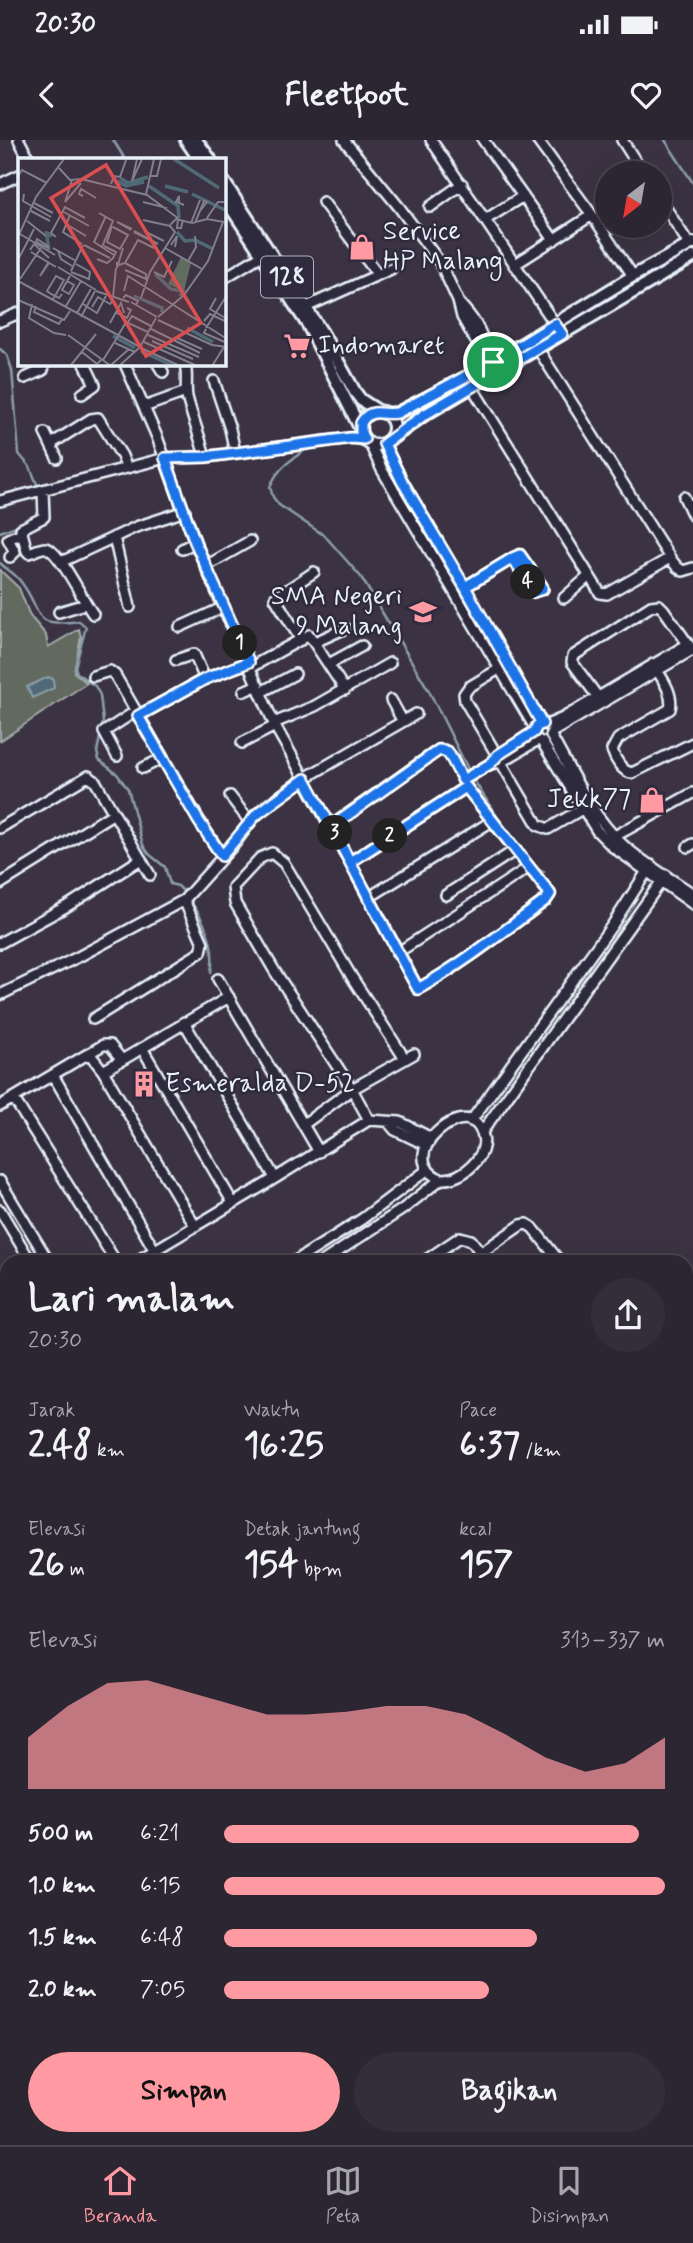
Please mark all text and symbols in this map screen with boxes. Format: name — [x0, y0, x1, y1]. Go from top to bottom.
text: 20:30 — [35, 8, 96, 42]
text: Fleetfoot — [284, 74, 409, 116]
icon: back — [28, 76, 66, 114]
icon: heart — [627, 76, 665, 114]
inset map — [18, 158, 226, 366]
north arrow — [595, 161, 672, 238]
map controls — [595, 161, 672, 238]
place label: Service HP Malang — [383, 215, 503, 281]
shop icon: Service HP Malang — [347, 232, 377, 262]
road number: 128 — [261, 257, 313, 298]
place label: Indomaret — [318, 329, 444, 363]
supermarket icon: Indomaret — [282, 331, 312, 361]
pin — [463, 332, 523, 392]
icon: arrive — [474, 343, 512, 381]
pin: 4 — [510, 564, 546, 600]
text: 4 — [522, 569, 533, 594]
place label: SMA Negeri 9 Malang — [271, 580, 402, 644]
school or university icon: SMA Negeri 9 Malang — [408, 597, 438, 627]
pin: 1 — [222, 626, 258, 660]
text: 1 — [235, 630, 244, 655]
place label: Jekk77 — [547, 783, 631, 817]
shop icon: Jekk77 — [637, 785, 667, 815]
pin: 3 — [318, 816, 352, 850]
pin: 2 — [372, 818, 408, 854]
text: 3 — [330, 820, 339, 845]
text: 2 — [385, 823, 394, 848]
place label: Esmeralda D-52 — [165, 1067, 355, 1101]
building icon: Esmeralda D-52 — [129, 1069, 159, 1099]
text: Lari malam — [28, 1275, 235, 1324]
button: share — [591, 1278, 665, 1352]
text: 20:30 — [28, 1326, 82, 1356]
text: Jarak — [28, 1398, 75, 1423]
text: Waktu — [244, 1398, 300, 1423]
text: Pace — [459, 1398, 497, 1423]
text: 2.48 — [28, 1423, 92, 1469]
text: 16:25 — [244, 1423, 324, 1469]
text: 6:37 — [459, 1423, 520, 1469]
text: km — [92, 1438, 125, 1463]
text: /km — [520, 1438, 561, 1463]
text: Elevasi — [28, 1517, 85, 1542]
text: Detak jantung — [244, 1517, 361, 1542]
text: kcal — [459, 1517, 491, 1542]
text: 26 — [28, 1542, 65, 1588]
text: 154 — [244, 1542, 299, 1588]
text: 157 — [459, 1542, 513, 1588]
text: m — [65, 1557, 85, 1582]
text: bpm — [299, 1557, 342, 1582]
text: Elevasi — [28, 1626, 97, 1656]
text: 313–337 m — [560, 1626, 665, 1656]
text: 500 m — [28, 1819, 93, 1849]
text: 6:21 — [140, 1819, 179, 1849]
text: 1.0 km — [28, 1871, 96, 1901]
text: 6:15 — [140, 1871, 180, 1901]
text: 1.5 km — [28, 1923, 97, 1953]
text: 6:48 — [140, 1923, 184, 1953]
text: 2.0 km — [28, 1975, 97, 2005]
text: 7:05 — [140, 1975, 185, 2005]
button: Simpan — [28, 2052, 340, 2132]
button: Bagikan — [354, 2052, 665, 2132]
tab: Beranda — [84, 2162, 157, 2229]
tab: Peta — [324, 2162, 362, 2229]
tab: Disimpan — [529, 2162, 609, 2229]

